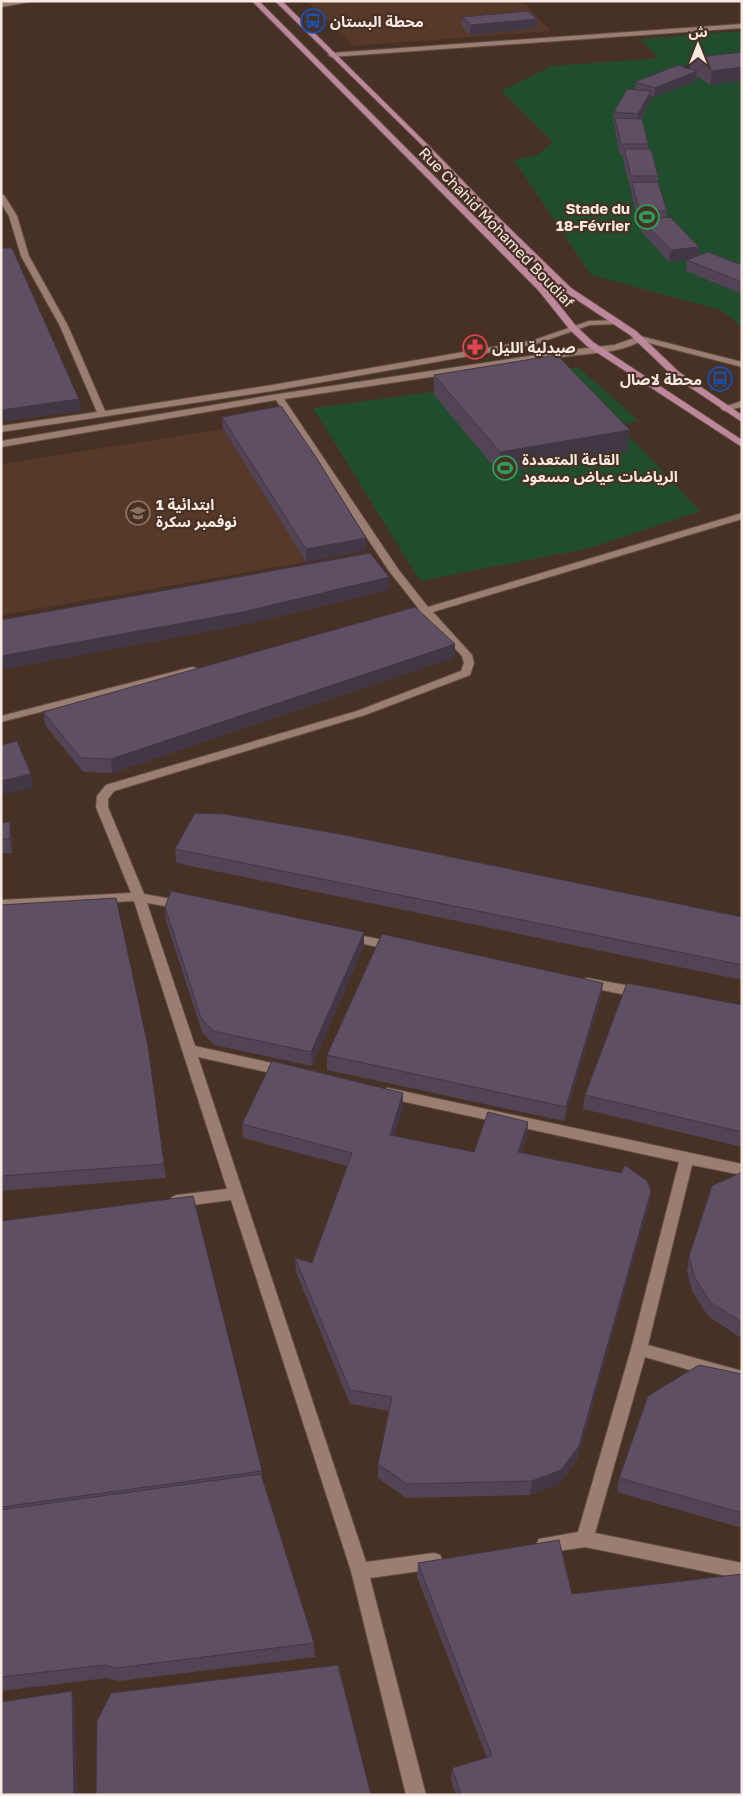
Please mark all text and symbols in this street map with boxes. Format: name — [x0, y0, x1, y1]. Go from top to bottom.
bus stop icon: محطة البستان — [300, 8, 326, 34]
place label: محطة البستان — [330, 12, 424, 30]
north arrow — [673, 20, 723, 70]
text: ش — [688, 23, 708, 40]
street label: Rue Chahid Mohamed Boudiaf — [416, 143, 579, 311]
place label: Stade du 18-Février — [556, 199, 630, 234]
sports icon: Stade du 18-Février — [634, 204, 660, 230]
pharmacy icon: صيدلية الليل — [462, 334, 488, 360]
place label: صيدلية الليل — [492, 338, 576, 357]
bus stop icon: محطة لاصال — [707, 366, 733, 392]
place label: محطة لاصال — [620, 370, 702, 389]
place label: القاعة المتعددة الرياضات عياض مسعود — [522, 450, 678, 486]
sports icon: القاعة المتعددة الرياضات عياض مسعود — [492, 455, 518, 481]
place label: ابتدائية 1 نوفمبر سكرة — [156, 495, 237, 531]
school or university icon: ابتدائية 1 نوفمبر سكرة — [125, 500, 151, 526]

